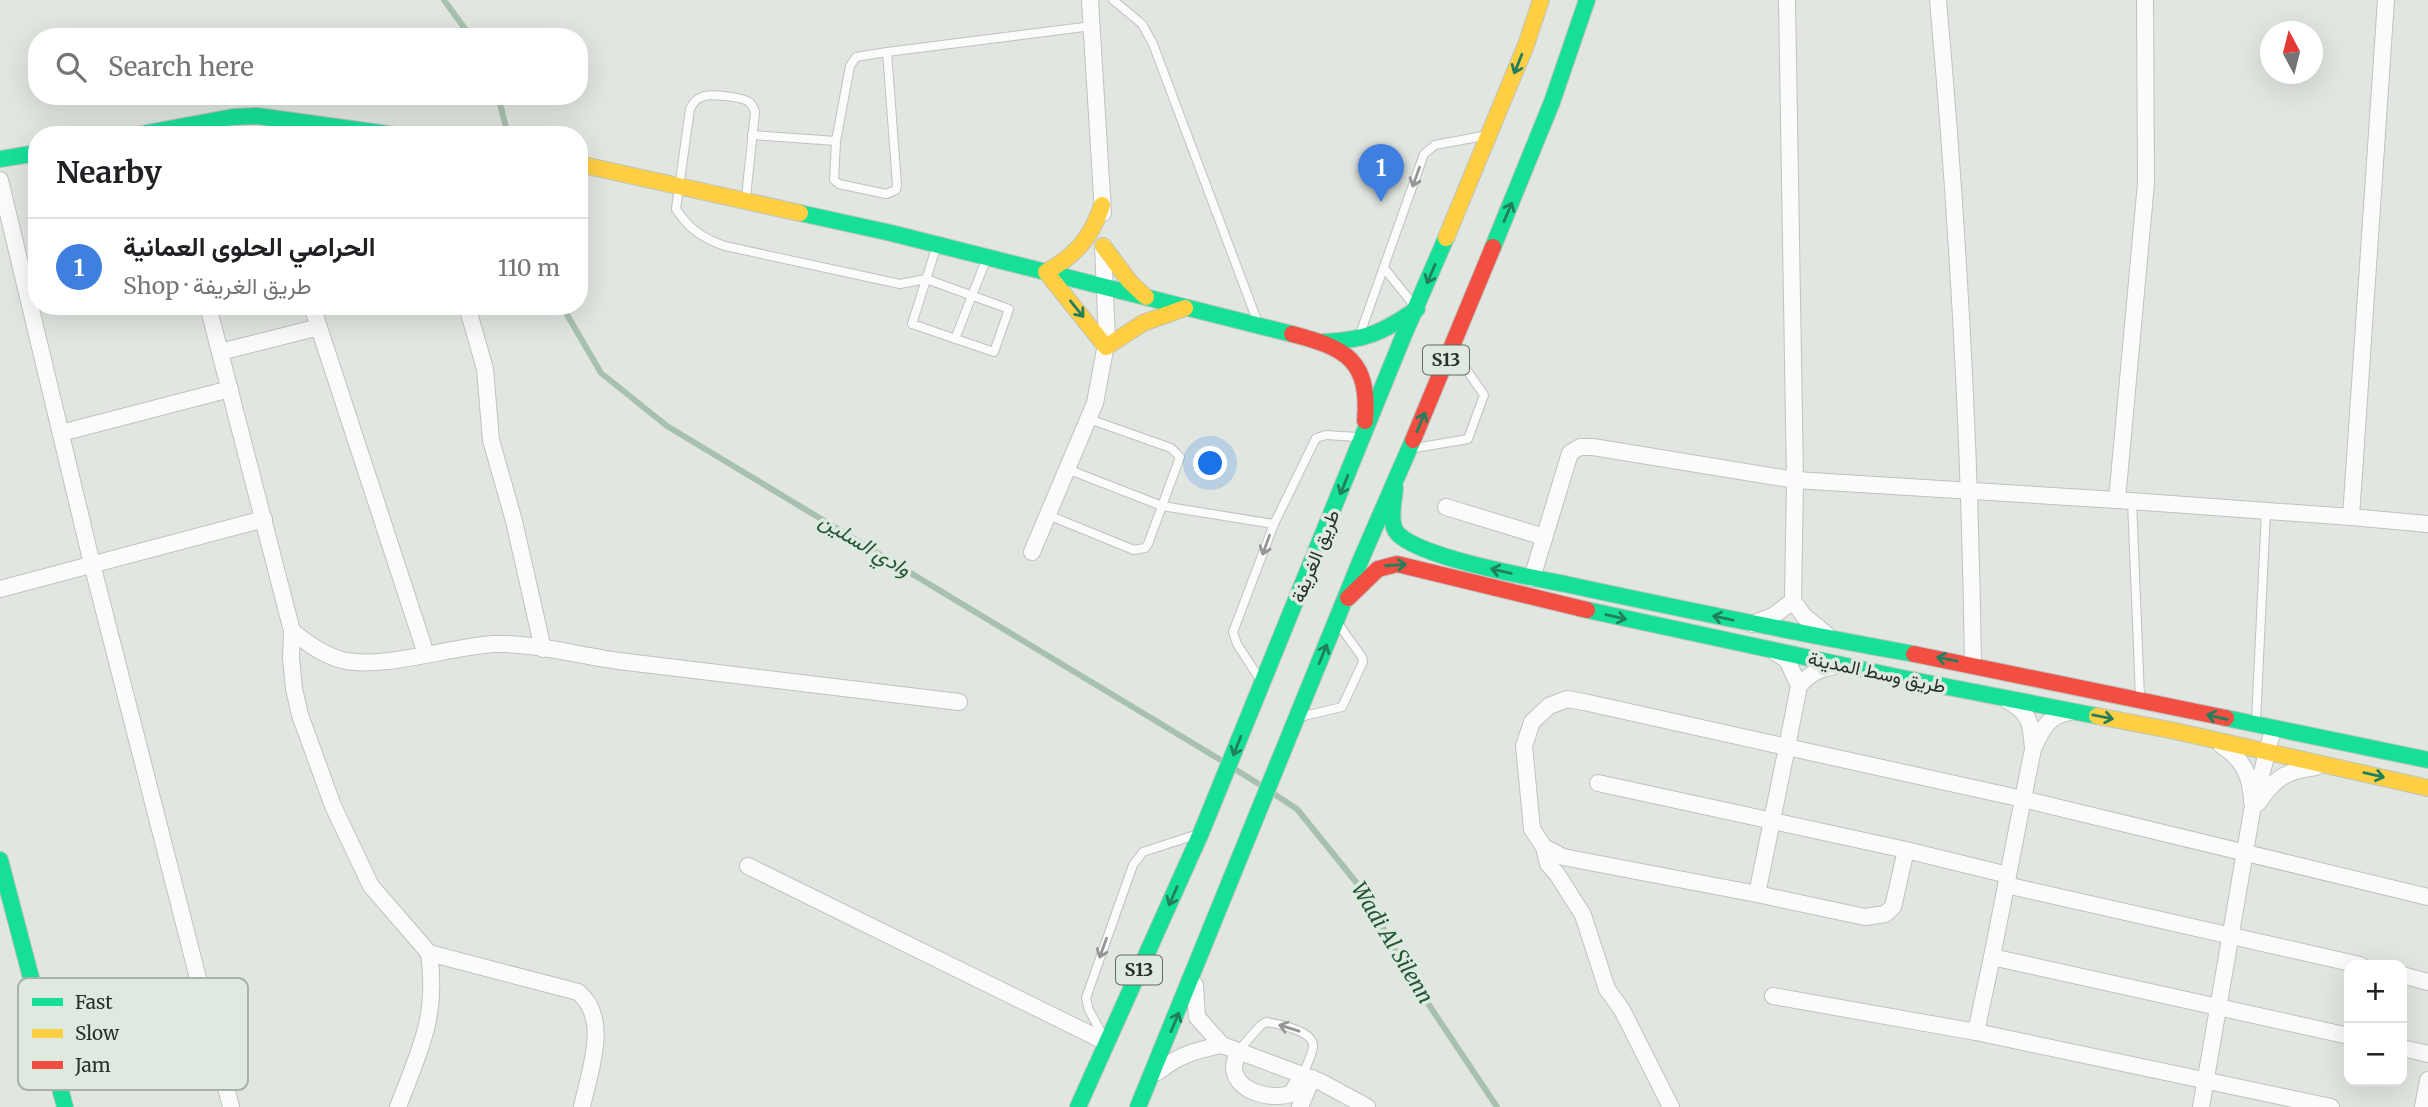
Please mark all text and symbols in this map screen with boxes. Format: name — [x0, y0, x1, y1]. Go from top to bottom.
north arrow — [2260, 21, 2323, 84]
search box — [28, 28, 588, 105]
icon: search — [52, 48, 90, 86]
text: Search here — [108, 50, 254, 83]
one-way arrow — [1511, 53, 1524, 75]
pin: 1 — [1358, 144, 1404, 202]
text: Nearby — [56, 153, 162, 191]
one-way arrow — [1409, 165, 1422, 187]
one-way arrow — [1502, 201, 1515, 223]
text: الحراصي الحلوى العمانية — [123, 230, 376, 263]
text: 1 — [74, 253, 84, 282]
text: 110 m — [498, 253, 560, 282]
one-way arrow — [1424, 263, 1437, 285]
text: Shop · طريق الغريفة — [123, 271, 312, 300]
one-way arrow — [1069, 299, 1085, 317]
road number: S13 — [1423, 346, 1469, 374]
one-way arrow — [1415, 411, 1428, 433]
your location — [1193, 446, 1227, 480]
one-way arrow — [1336, 473, 1349, 495]
street label: طريق الغريفة — [1285, 506, 1345, 606]
water label: وادي السلين — [812, 507, 917, 586]
one-way arrow — [1258, 534, 1271, 556]
one-way arrow — [1384, 558, 1407, 571]
one-way arrow — [1490, 564, 1512, 577]
one-way arrow — [1605, 611, 1627, 624]
one-way arrow — [1712, 611, 1735, 625]
one-way arrow — [1317, 644, 1330, 665]
street label: طريق وسط المدينة — [1806, 646, 1948, 698]
one-way arrow — [1936, 652, 1959, 666]
one-way arrow — [2206, 709, 2229, 723]
one-way arrow — [2091, 711, 2114, 724]
one-way arrow — [1229, 735, 1242, 757]
one-way arrow — [2362, 770, 2384, 783]
water label: Wadi Al Silenn — [1346, 877, 1439, 1009]
one-way arrow — [1166, 884, 1179, 906]
one-way arrow — [1096, 937, 1108, 959]
road number: S13 — [1116, 956, 1162, 985]
map controls — [2344, 960, 2407, 1086]
button: + — [2344, 960, 2407, 1023]
legend — [18, 978, 248, 1090]
text: Fast — [75, 990, 113, 1014]
one-way arrow — [1169, 1011, 1182, 1033]
text: Slow — [75, 1021, 120, 1045]
one-way arrow — [1278, 1021, 1300, 1034]
button: − — [2344, 1023, 2407, 1086]
text: Jam — [74, 1053, 111, 1077]

